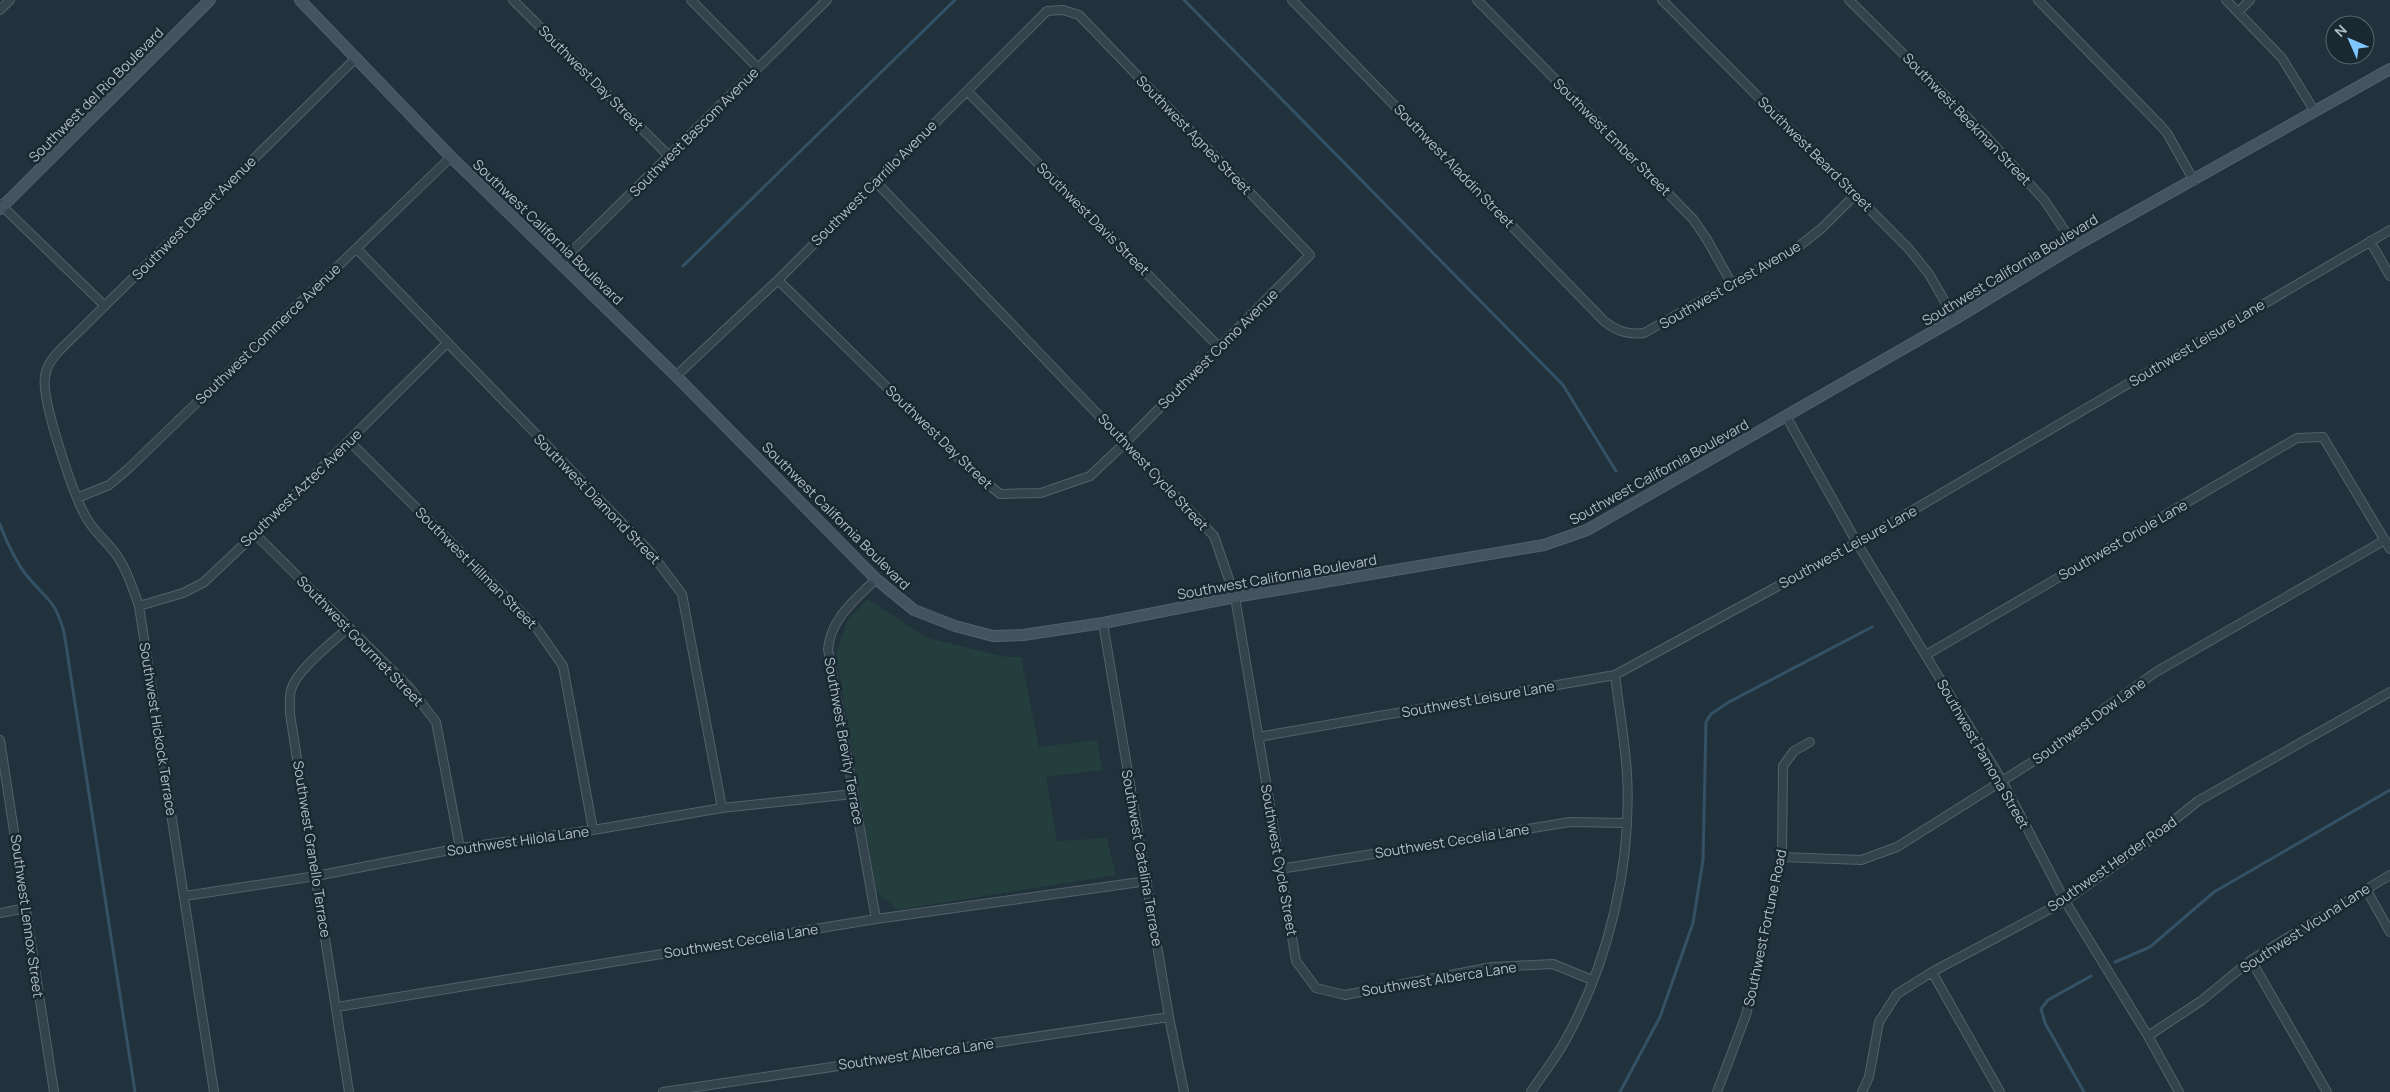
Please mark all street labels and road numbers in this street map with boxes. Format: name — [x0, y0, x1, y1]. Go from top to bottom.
street label: Southwest Day Street — [535, 21, 648, 135]
street label: Southwest del Rio Boulevard — [24, 23, 167, 166]
street label: Southwest Beekman Street — [1899, 48, 2036, 189]
street label: Southwest Bascom Avenue — [625, 63, 762, 200]
street label: Southwest Agnes Street — [1132, 71, 1256, 199]
street label: Southwest Ember Street — [1549, 74, 1676, 200]
street label: Southwest Beard Street — [1754, 92, 1877, 215]
street label: Southwest Aladdin Street — [1390, 99, 1519, 232]
street label: Southwest Carrillo Avenue — [807, 116, 941, 250]
street label: Southwest Desert Avenue — [128, 152, 260, 284]
street label: Southwest California Boulevard — [469, 155, 628, 309]
street label: Southwest Davis Street — [1033, 158, 1154, 279]
street label: Southwest California Boulevard — [1918, 209, 2101, 330]
street label: Southwest Crest Avenue — [1656, 236, 1804, 333]
street label: Southwest Commerce Avenue — [191, 259, 344, 408]
street label: Southwest Como Avenue — [1153, 284, 1282, 413]
street label: Southwest Leisure Lane — [2125, 294, 2268, 391]
street label: Southwest Day Street — [882, 381, 997, 493]
street label: Southwest Cycle Street — [1094, 409, 1213, 535]
street label: Southwest California Boulevard — [1566, 414, 1752, 529]
street label: Southwest Aztec Avenue — [236, 425, 365, 551]
street label: Southwest Diamond Street — [530, 429, 665, 568]
street label: Southwest California Boulevard — [758, 437, 915, 594]
street label: Southwest Oriole Lane — [2055, 495, 2191, 584]
street label: Southwest Leisure Lane — [1775, 501, 1920, 592]
street label: Southwest Hillman Street — [411, 503, 542, 633]
street label: Southwest California Boulevard — [1176, 550, 1378, 603]
street label: Southwest Gourmet Street — [293, 571, 428, 710]
street label: Southwest Hickock Terrace — [135, 641, 182, 817]
street label: Southwest Brevity Terrace — [820, 656, 869, 826]
street label: Southwest Dow Lane — [2028, 673, 2149, 768]
street label: Southwest Leisure Lane — [1400, 676, 1556, 721]
street label: Southwest Pamona Street — [1933, 676, 2034, 832]
street label: Southwest Granello Terrace — [289, 759, 336, 939]
street label: Southwest Catalina Terrace — [1118, 768, 1167, 948]
street label: Southwest Cycle Street — [1257, 783, 1302, 938]
street label: Southwest Herder Road — [2043, 812, 2180, 915]
street label: Southwest Cecelia Lane — [1373, 819, 1530, 862]
street label: Southwest Hilola Lane — [446, 821, 590, 860]
street label: Southwest Lennox Street — [7, 833, 48, 999]
street label: Southwest Fortune Road — [1739, 848, 1790, 1008]
street label: Southwest Vicuna Lane — [2236, 878, 2373, 977]
street label: Southwest Cecelia Lane — [662, 919, 819, 962]
street label: Southwest Alberca Lane — [1360, 957, 1518, 1000]
street label: Southwest Alberca Lane — [837, 1033, 995, 1074]

